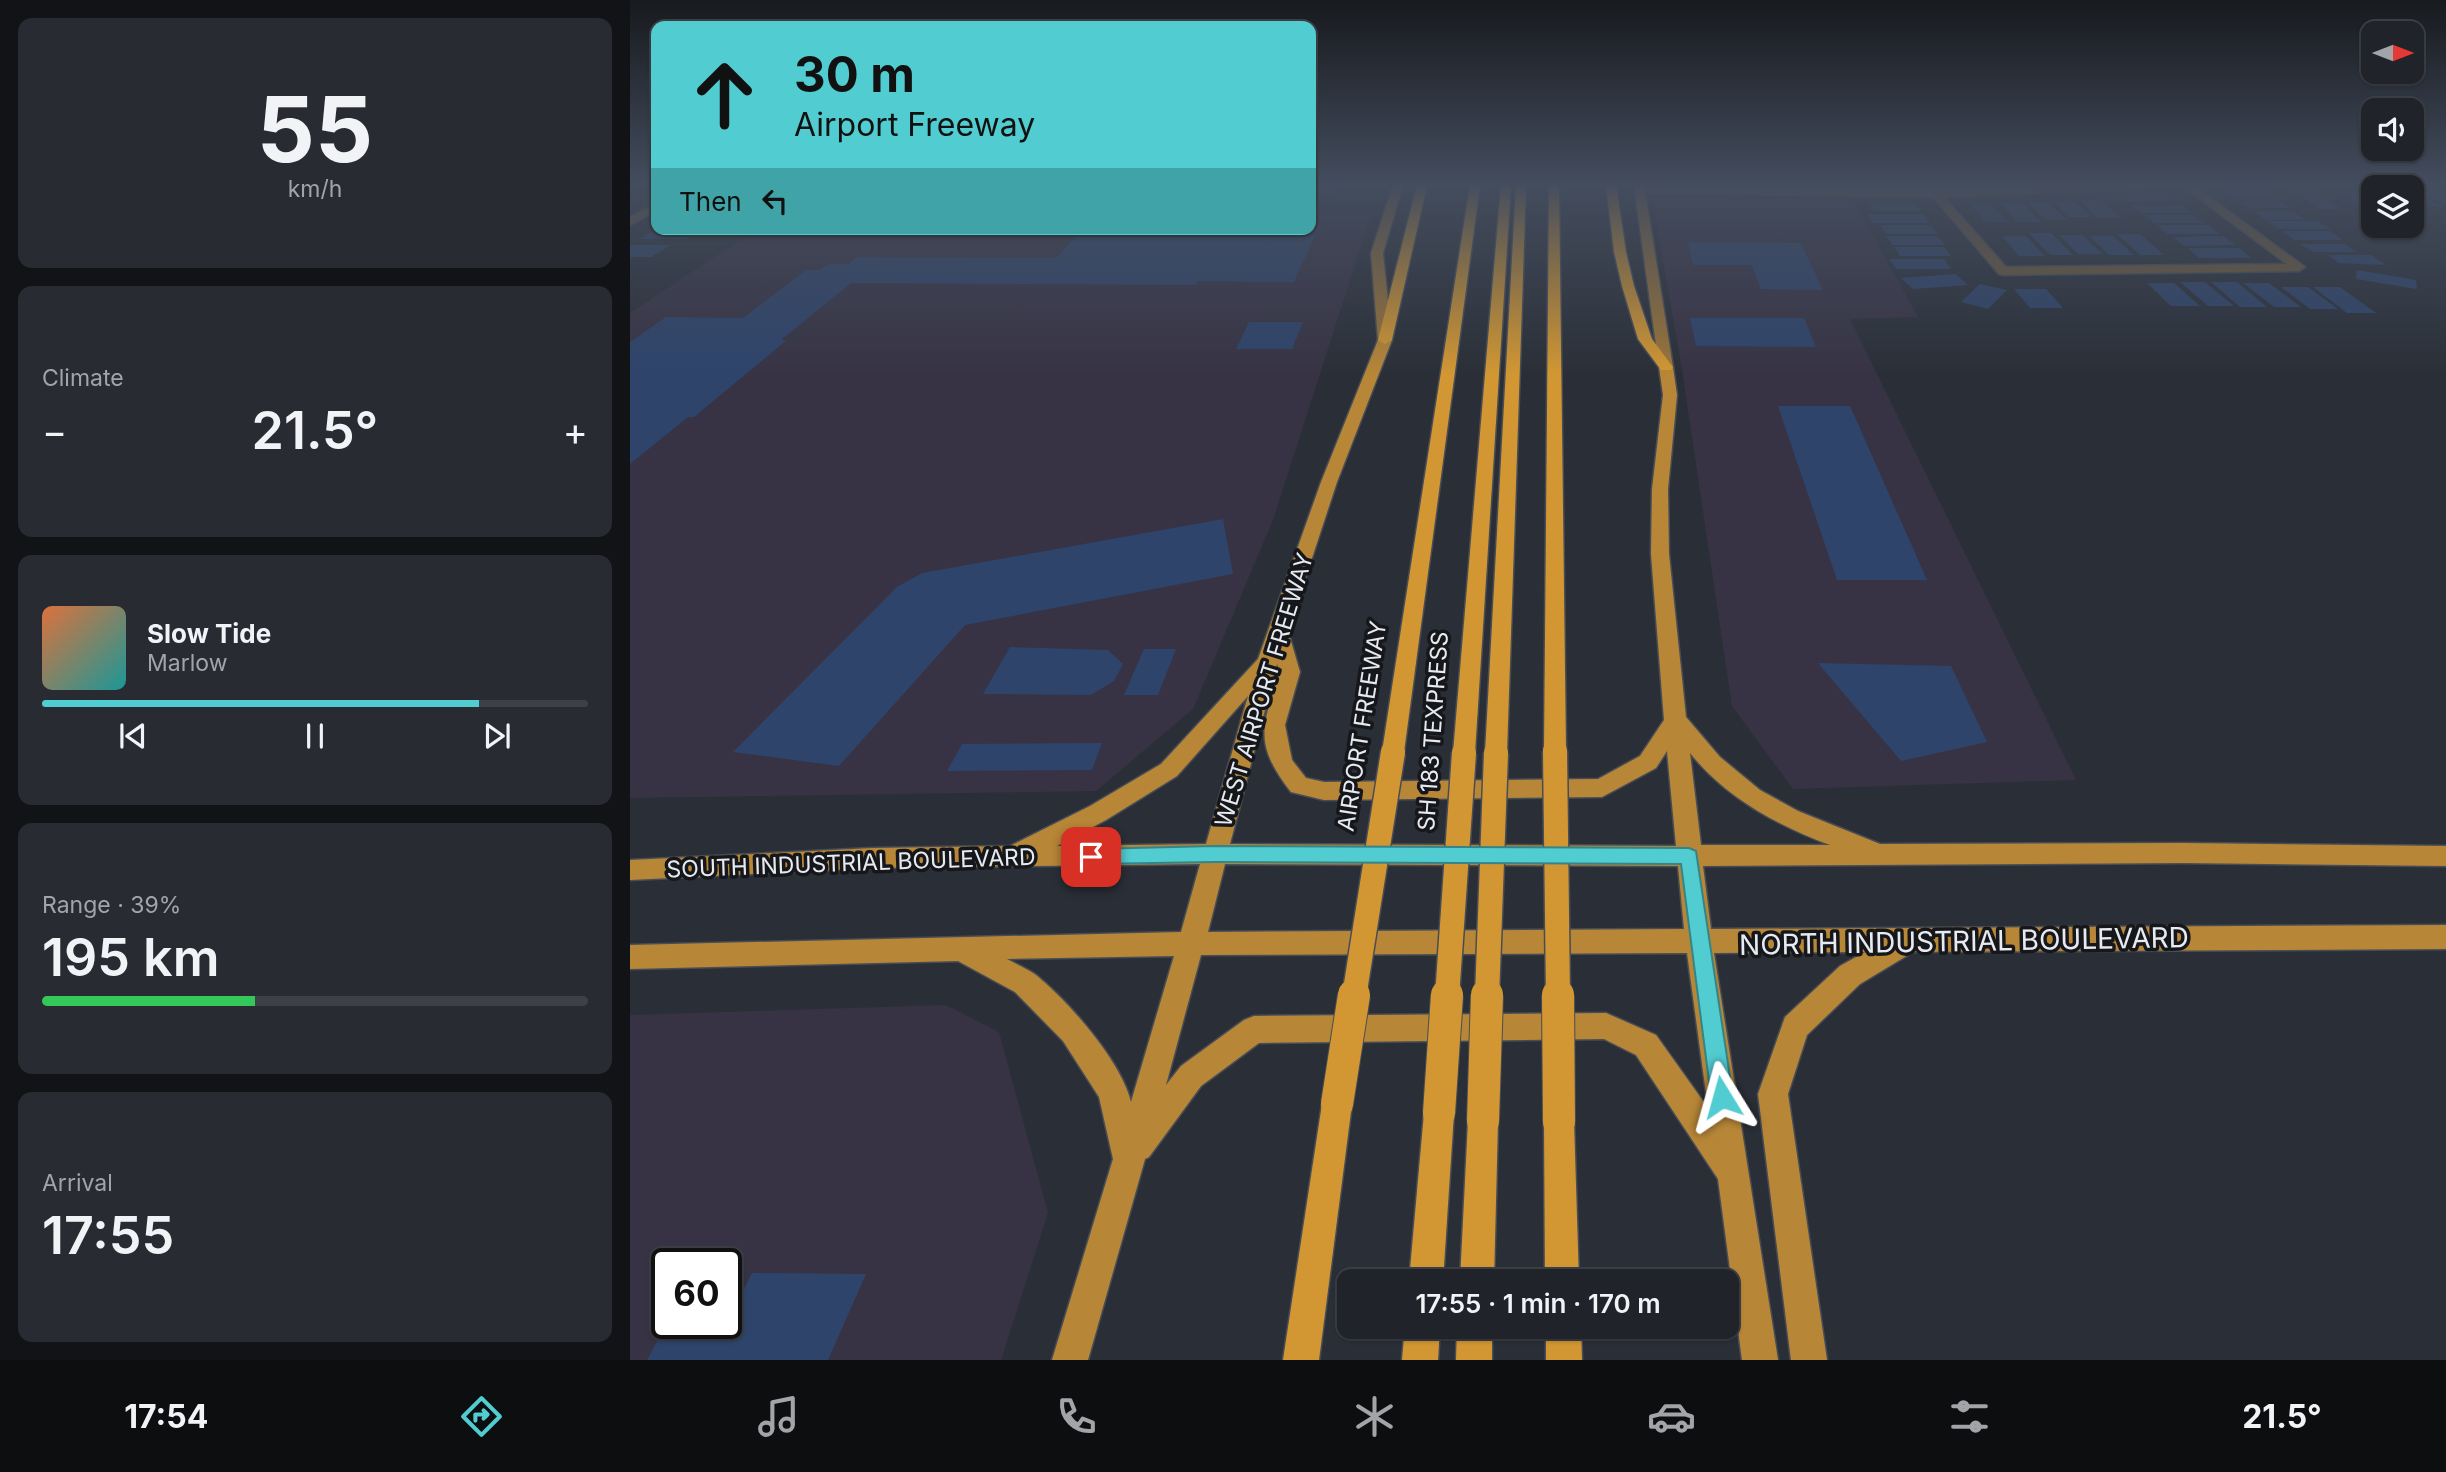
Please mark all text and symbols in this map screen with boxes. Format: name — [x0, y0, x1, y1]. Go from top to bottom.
north arrow — [2361, 21, 2424, 84]
map controls — [2361, 21, 2424, 238]
text: 30 m — [794, 45, 915, 104]
icon: ahead — [679, 49, 770, 140]
text: 55 — [257, 74, 373, 184]
button: sound — [2361, 98, 2424, 161]
text: Airport Freeway — [794, 105, 1035, 144]
text: km/h — [288, 175, 342, 203]
button: layers — [2361, 175, 2424, 238]
icon: left — [756, 182, 794, 220]
text: Then — [679, 186, 742, 217]
text: Climate — [42, 364, 124, 392]
text: 21.5° — [252, 399, 378, 462]
text: − — [42, 408, 67, 454]
text: + — [563, 408, 588, 454]
street label: WEST AIRPORT FREEWAY — [1209, 549, 1319, 830]
text: Slow Tide — [147, 618, 271, 649]
street label: AIRPORT FREEWAY — [1332, 619, 1393, 833]
street label: SH 183 TEXPRESS — [1412, 630, 1454, 832]
text: Marlow — [147, 649, 227, 677]
icon: previous — [114, 717, 152, 755]
icon: pause — [296, 717, 334, 755]
icon: next — [478, 717, 516, 755]
pin — [1061, 827, 1121, 887]
icon: arrive — [1072, 838, 1110, 876]
street label: SOUTH INDUSTRIAL BOULEVARD — [666, 843, 1036, 883]
text: Range · 39% — [42, 891, 181, 919]
street label: NORTH INDUSTRIAL BOULEVARD — [1739, 920, 2189, 962]
text: 195 km — [42, 926, 219, 989]
position arrow — [1685, 1060, 1759, 1134]
text: Arrival — [42, 1169, 113, 1197]
text: 17:55 — [42, 1204, 174, 1267]
speed limit sign: 60 — [651, 1248, 742, 1339]
text: 17:55 · 1 min · 170 m — [1415, 1288, 1661, 1319]
icon: directions — [457, 1392, 506, 1441]
icon: music — [754, 1392, 803, 1441]
icon: phone — [1052, 1392, 1101, 1441]
icon: climate — [1350, 1392, 1399, 1441]
icon: car — [1647, 1392, 1696, 1441]
icon: filters — [1945, 1392, 1994, 1441]
text: 17:54 — [124, 1397, 208, 1436]
text: 21.5° — [2242, 1397, 2322, 1436]

